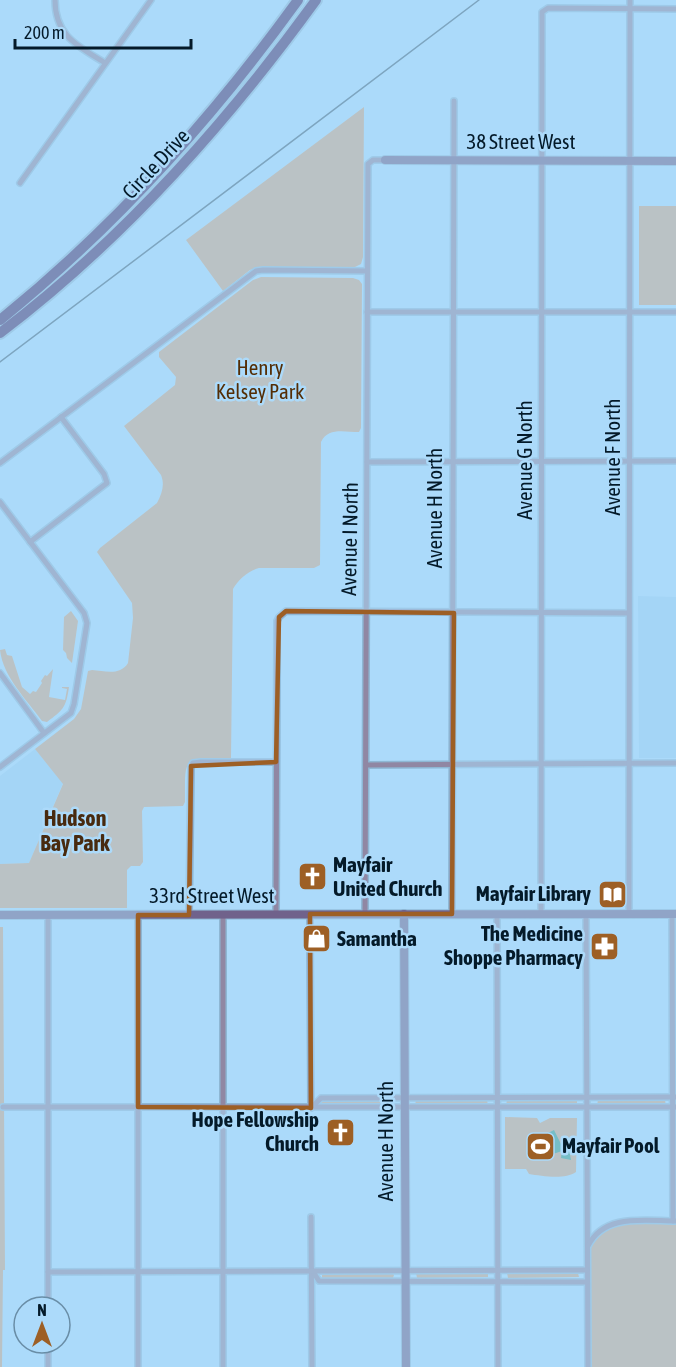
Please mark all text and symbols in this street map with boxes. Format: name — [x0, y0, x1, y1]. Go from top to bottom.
scale bar — [15, 12, 190, 50]
text: 200 m — [24, 22, 65, 43]
street label: Circle Drive — [117, 123, 194, 203]
street label: 38 Street West — [466, 129, 576, 153]
park label: Henry Kelsey Park — [216, 355, 304, 403]
street label: Avenue F North — [600, 399, 624, 515]
street label: Avenue G North — [512, 400, 536, 520]
street label: Avenue H North — [422, 448, 446, 568]
street label: Avenue I North — [336, 482, 362, 596]
district label: Hudson Bay Park — [40, 805, 110, 856]
place label: Mayfair United Church — [333, 852, 442, 900]
church icon: Mayfair United Church — [296, 861, 328, 893]
library icon: Mayfair Library — [596, 878, 628, 910]
place label: Mayfair Library — [476, 881, 591, 905]
street label: 33rd Street West — [149, 883, 275, 907]
place label: The Medicine Shoppe Pharmacy — [444, 921, 583, 969]
shop icon: Samantha — [300, 923, 332, 955]
place label: Samantha — [337, 926, 417, 950]
pharmacy icon: The Medicine Shoppe Pharmacy — [588, 930, 620, 962]
street label: Avenue H North — [373, 1081, 397, 1201]
place label: Hope Fellowship Church — [191, 1107, 319, 1155]
church icon: Hope Fellowship Church — [324, 1116, 356, 1148]
sports icon: Mayfair Pool — [525, 1130, 557, 1162]
place label: Mayfair Pool — [562, 1133, 660, 1157]
north arrow — [12, 1295, 72, 1355]
text: N — [37, 1301, 47, 1319]

